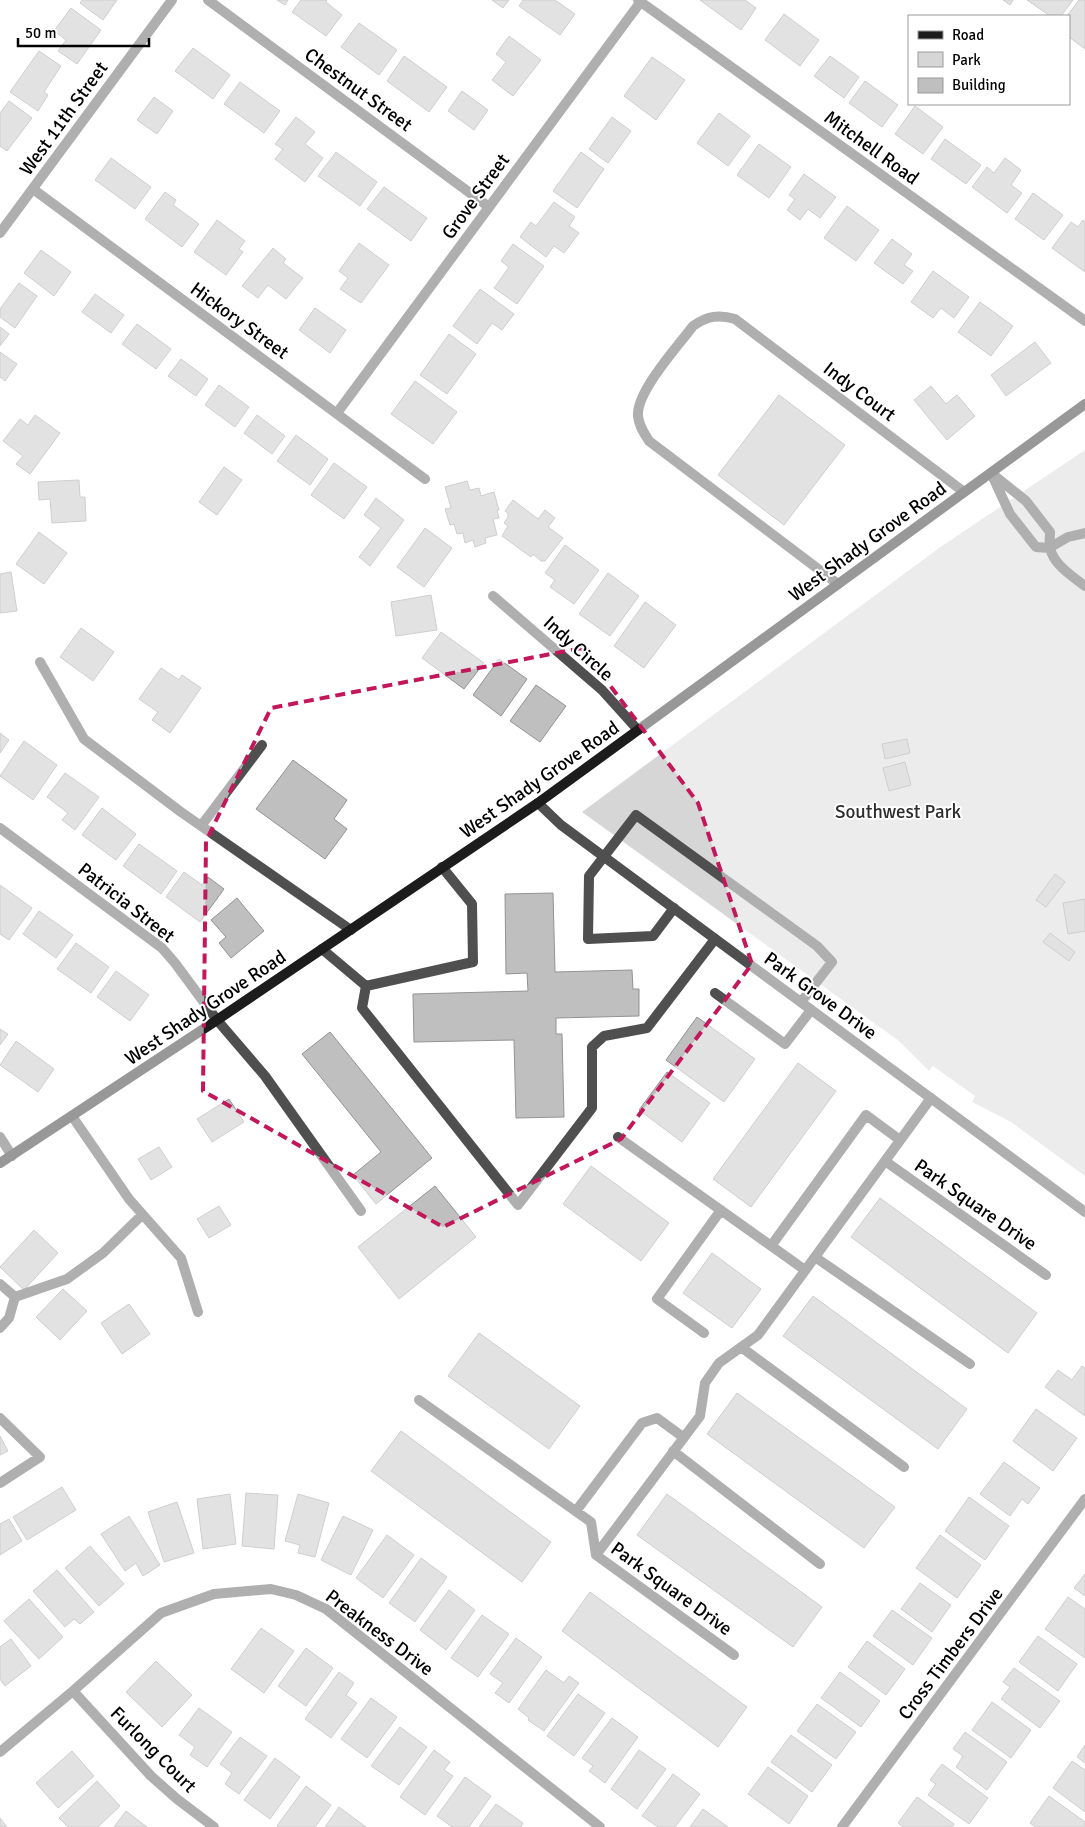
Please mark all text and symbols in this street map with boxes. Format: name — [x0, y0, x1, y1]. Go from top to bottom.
scale bar — [18, 15, 149, 47]
legend — [908, 15, 1070, 105]
text: 50 m — [25, 24, 56, 42]
text: Road — [952, 26, 984, 44]
street label: Chestnut Street — [300, 43, 417, 137]
text: Park — [952, 51, 981, 69]
street label: West 11th Street — [14, 57, 113, 180]
text: Building — [952, 76, 1006, 94]
street label: Mitchell Road — [819, 105, 924, 190]
street label: Grove Street — [437, 149, 515, 244]
street label: Hickory Street — [185, 277, 294, 365]
street label: Indy Court — [818, 357, 901, 427]
street label: West Shady Grove Road — [784, 477, 951, 607]
street label: Indy Circle — [538, 611, 618, 686]
street label: West Shady Grove Road — [455, 716, 624, 844]
park label: Southwest Park — [835, 800, 962, 824]
street label: Patricia Street — [73, 857, 180, 948]
street label: West Shady Grove Road — [121, 945, 291, 1071]
street label: Park Grove Drive — [759, 947, 882, 1045]
street label: Park Square Drive — [910, 1154, 1041, 1256]
street label: Park Square Drive — [606, 1537, 737, 1641]
street label: Cross Timbers Drive — [893, 1582, 1009, 1725]
street label: Preakness Drive — [321, 1584, 438, 1681]
street label: Furlong Court — [105, 1702, 202, 1798]

